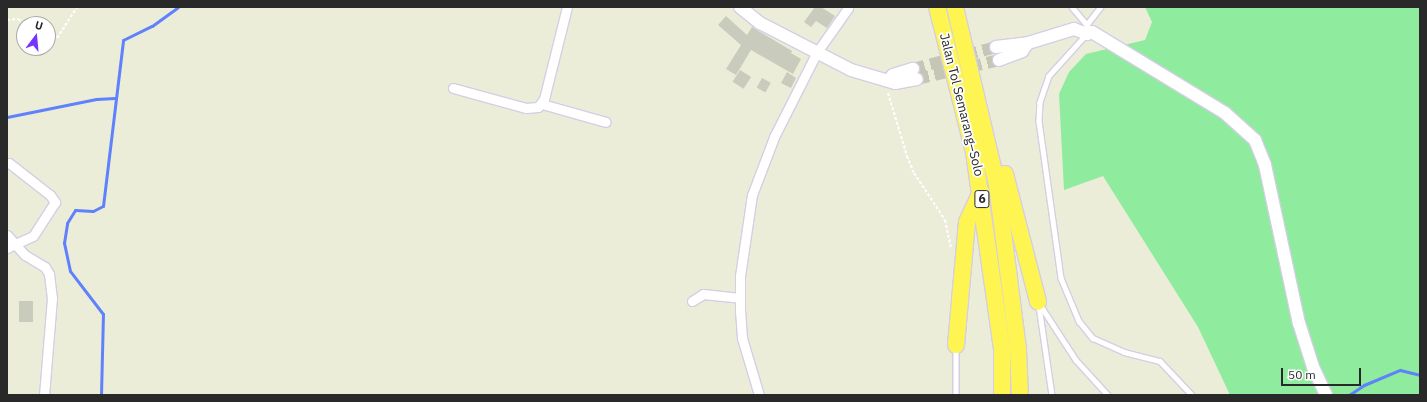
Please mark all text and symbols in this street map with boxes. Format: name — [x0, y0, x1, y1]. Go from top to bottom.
north arrow — [16, 16, 56, 56]
text: U — [33, 18, 45, 33]
street label: Jalan Tol Semarang–Solo — [936, 32, 986, 178]
road number: 6 — [974, 189, 990, 209]
scale bar — [1283, 360, 1363, 386]
text: 50 m — [1288, 367, 1316, 382]

